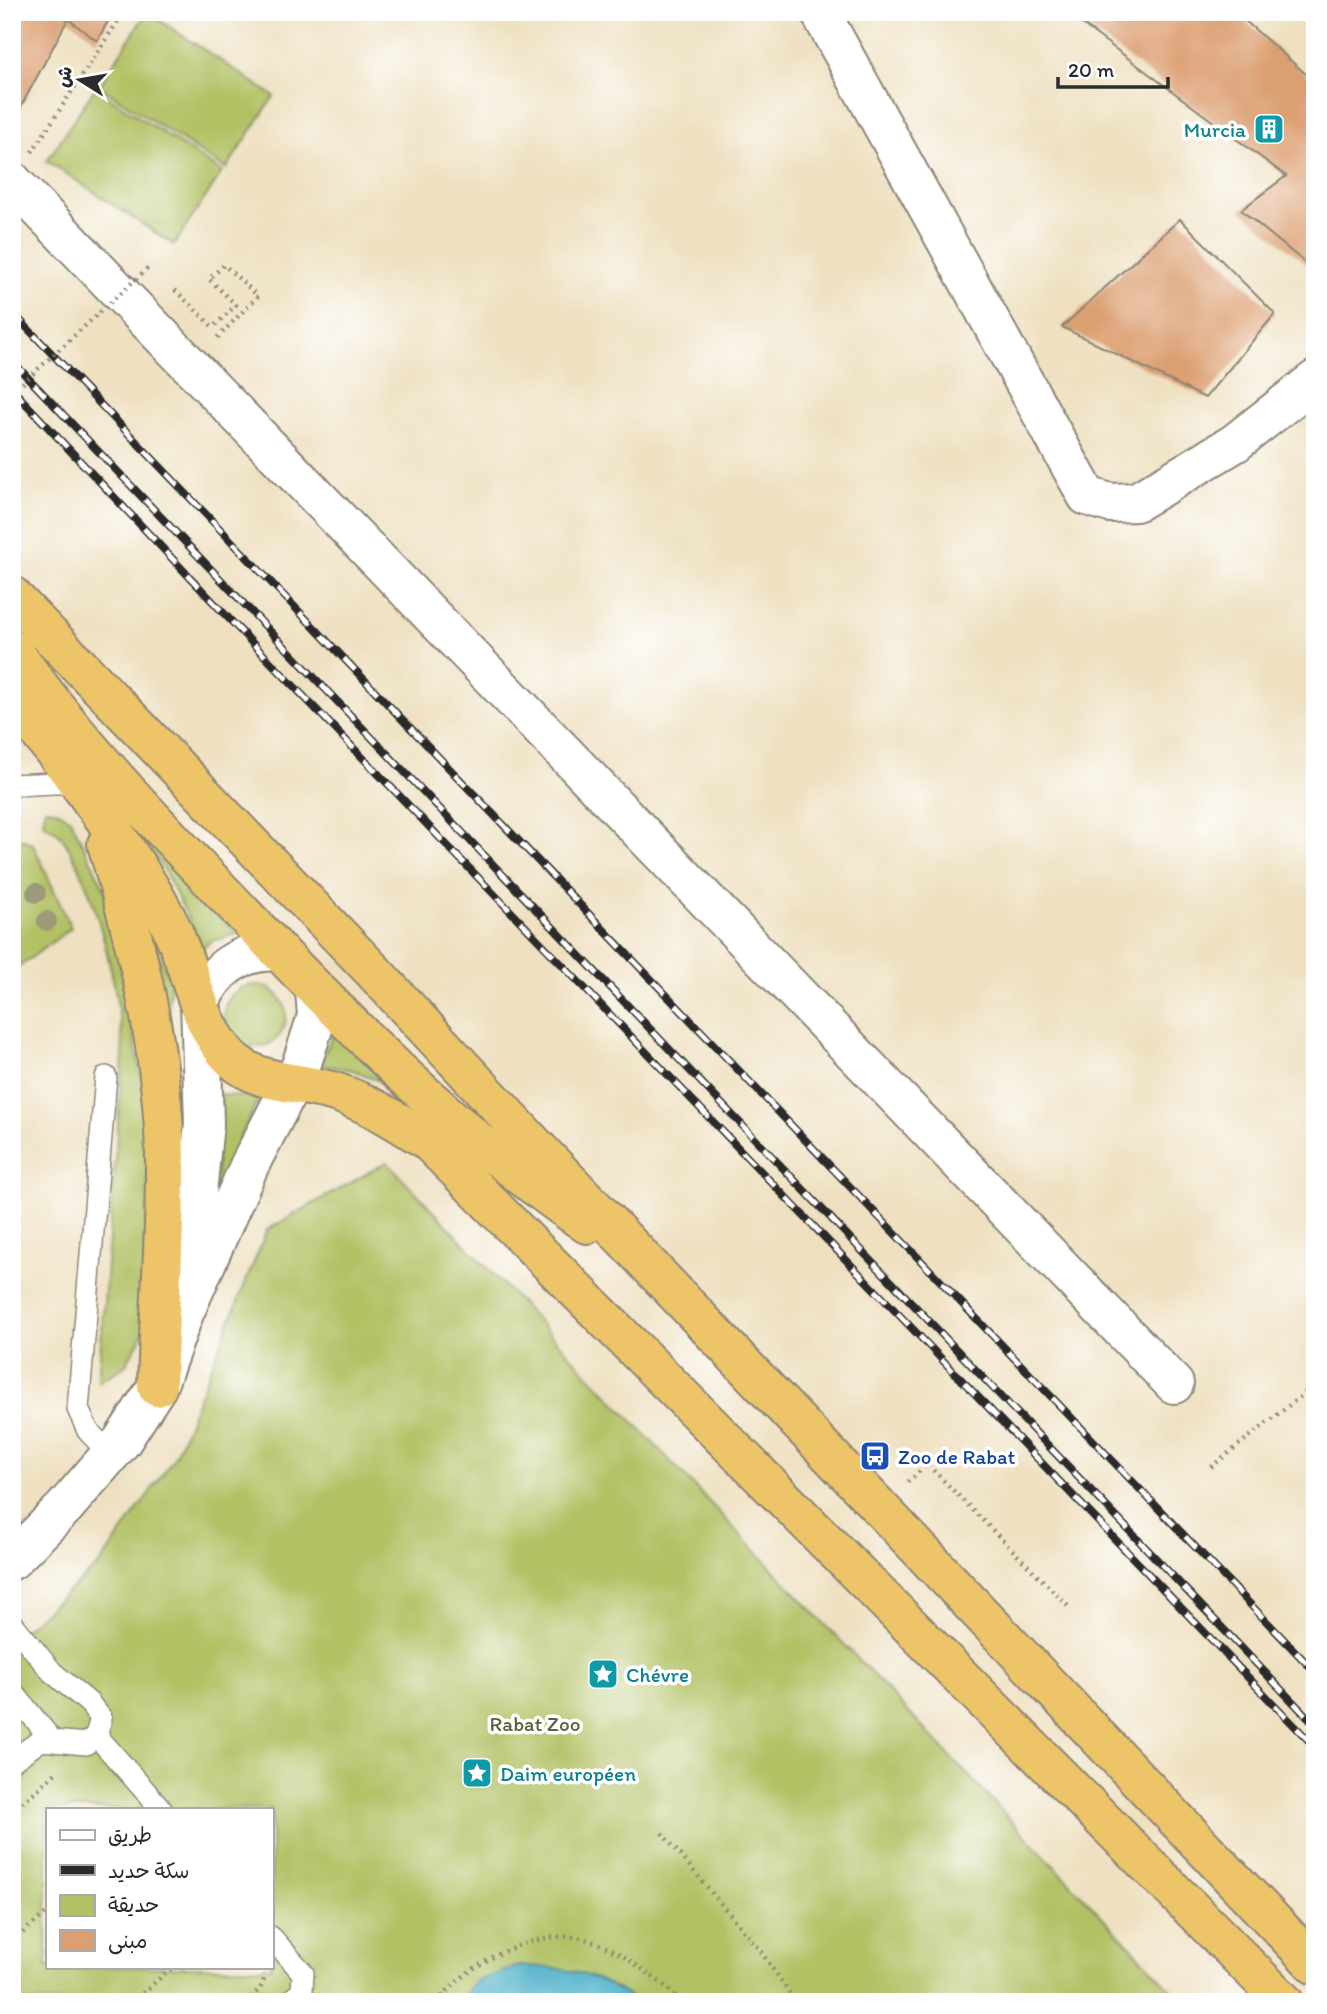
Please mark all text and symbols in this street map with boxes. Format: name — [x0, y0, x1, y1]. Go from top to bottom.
north arrow — [46, 46, 116, 116]
scale bar — [1058, 46, 1168, 90]
text: 20 m — [1068, 57, 1115, 82]
text: ش — [51, 64, 77, 89]
building icon: Murcia — [1252, 112, 1286, 146]
place label: Murcia — [1184, 117, 1246, 142]
bus stop icon: Zoo de Rabat — [858, 1439, 892, 1473]
place label: Zoo de Rabat — [898, 1444, 1015, 1469]
place icon: Chévre — [586, 1657, 620, 1691]
place label: Chévre — [626, 1662, 689, 1687]
park label: Rabat Zoo — [490, 1711, 580, 1736]
place icon: Daim européen — [460, 1756, 494, 1790]
place label: Daim européen — [500, 1761, 636, 1786]
legend — [46, 1808, 273, 1968]
text: طريق — [108, 1822, 152, 1847]
text: سكة حديد — [108, 1858, 190, 1883]
text: حديقة — [108, 1892, 159, 1917]
text: مبنى — [108, 1928, 147, 1955]

